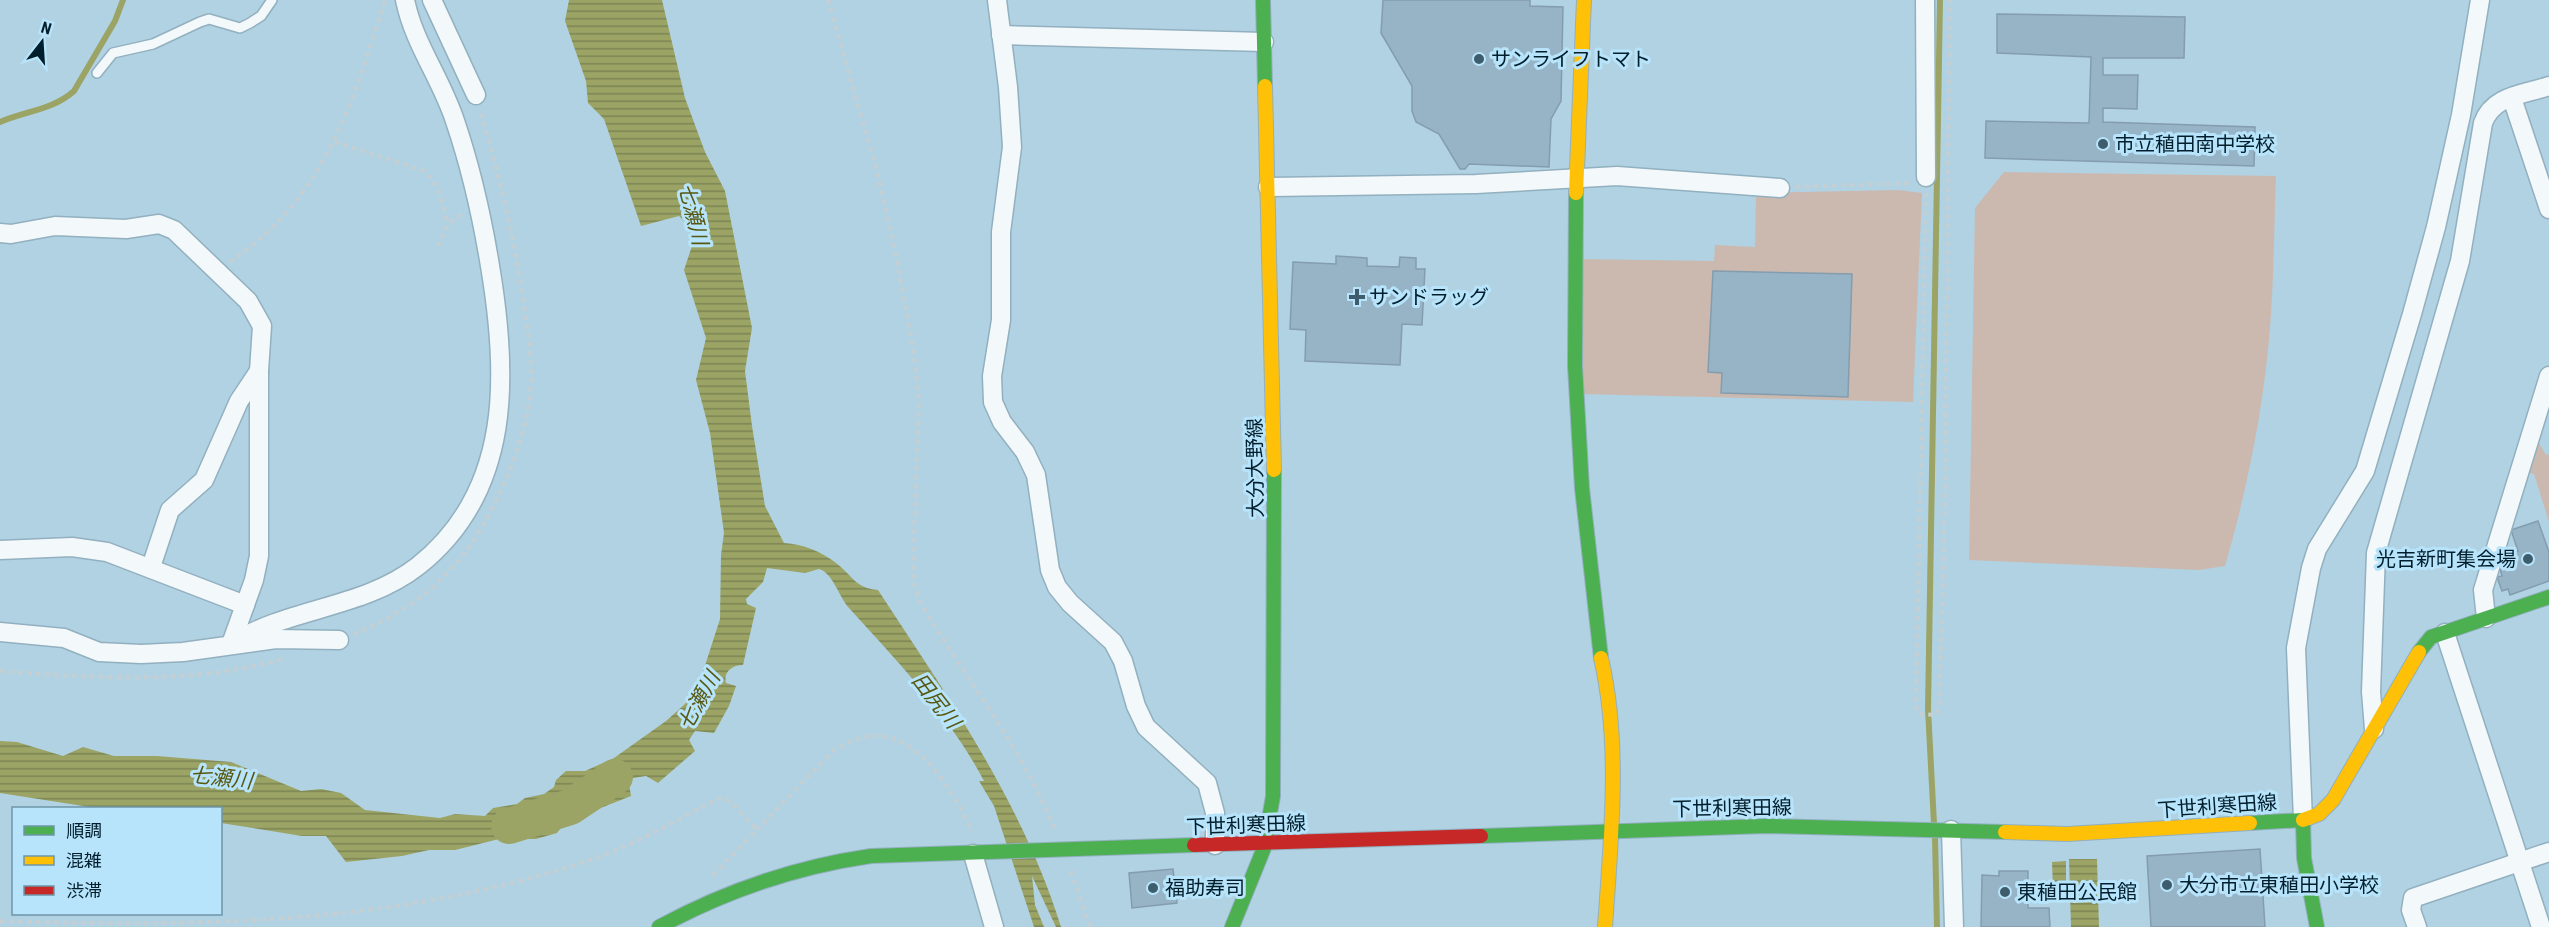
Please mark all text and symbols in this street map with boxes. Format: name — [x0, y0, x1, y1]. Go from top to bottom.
north arrow — [12, 12, 72, 72]
text: N — [39, 18, 54, 39]
place label: サンライフトマト — [1491, 47, 1651, 71]
marker: サンライフトマト — [1472, 52, 1486, 66]
place label: 市立稙田南中学校 — [2115, 132, 2275, 156]
marker: 市立稙田南中学校 — [2096, 137, 2110, 151]
water label: 七瀬川 — [674, 181, 713, 249]
place label: サンドラッグ — [1369, 285, 1489, 309]
marker: サンドラッグ — [1350, 290, 1364, 304]
street label: 大分大野線 — [1242, 418, 1268, 518]
place label: 光吉新町集会場 — [2376, 547, 2516, 571]
marker: 光吉新町集会場 — [2521, 552, 2535, 566]
water label: 七瀬川 — [673, 666, 726, 734]
water label: 田尻川 — [907, 669, 966, 735]
water label: 七瀬川 — [188, 763, 256, 793]
street label: 下世利寒田線 — [2156, 790, 2278, 822]
street label: 下世利寒田線 — [1672, 795, 1792, 821]
legend — [12, 807, 222, 915]
street label: 下世利寒田線 — [1186, 811, 1306, 839]
text: 順調 — [66, 820, 102, 841]
text: 混雑 — [66, 850, 102, 871]
place label: 大分市立東稙田小学校 — [2179, 873, 2379, 897]
place label: 福助寿司 — [1165, 876, 1245, 900]
marker: 大分市立東稙田小学校 — [2160, 878, 2174, 892]
text: 渋滞 — [66, 880, 102, 901]
place label: 東稙田公民館 — [2017, 880, 2137, 904]
marker: 福助寿司 — [1146, 881, 1160, 895]
marker: 東稙田公民館 — [1998, 885, 2012, 899]

